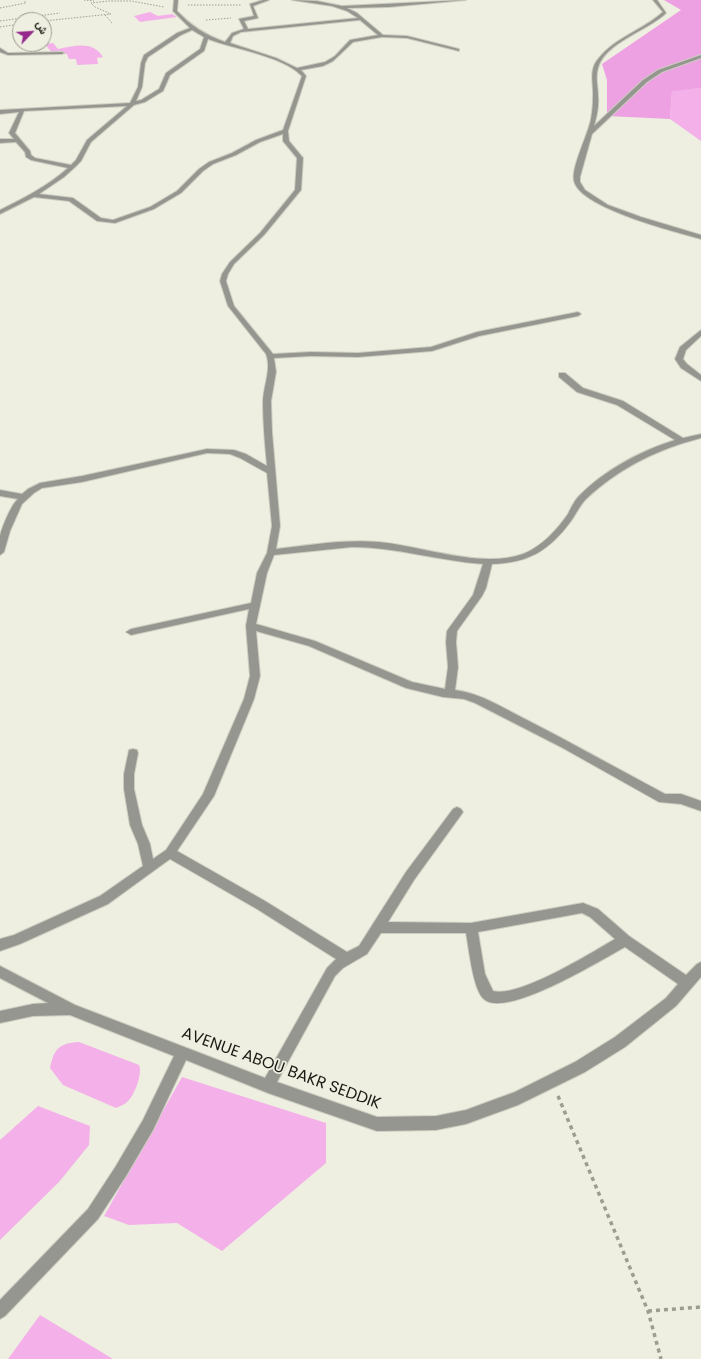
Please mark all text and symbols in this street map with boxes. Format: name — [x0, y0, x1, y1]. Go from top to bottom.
north arrow — [12, 12, 52, 52]
text: ش — [32, 18, 52, 37]
street label: AVENUE ABOU BAKR SEDDIK — [179, 1024, 383, 1114]

